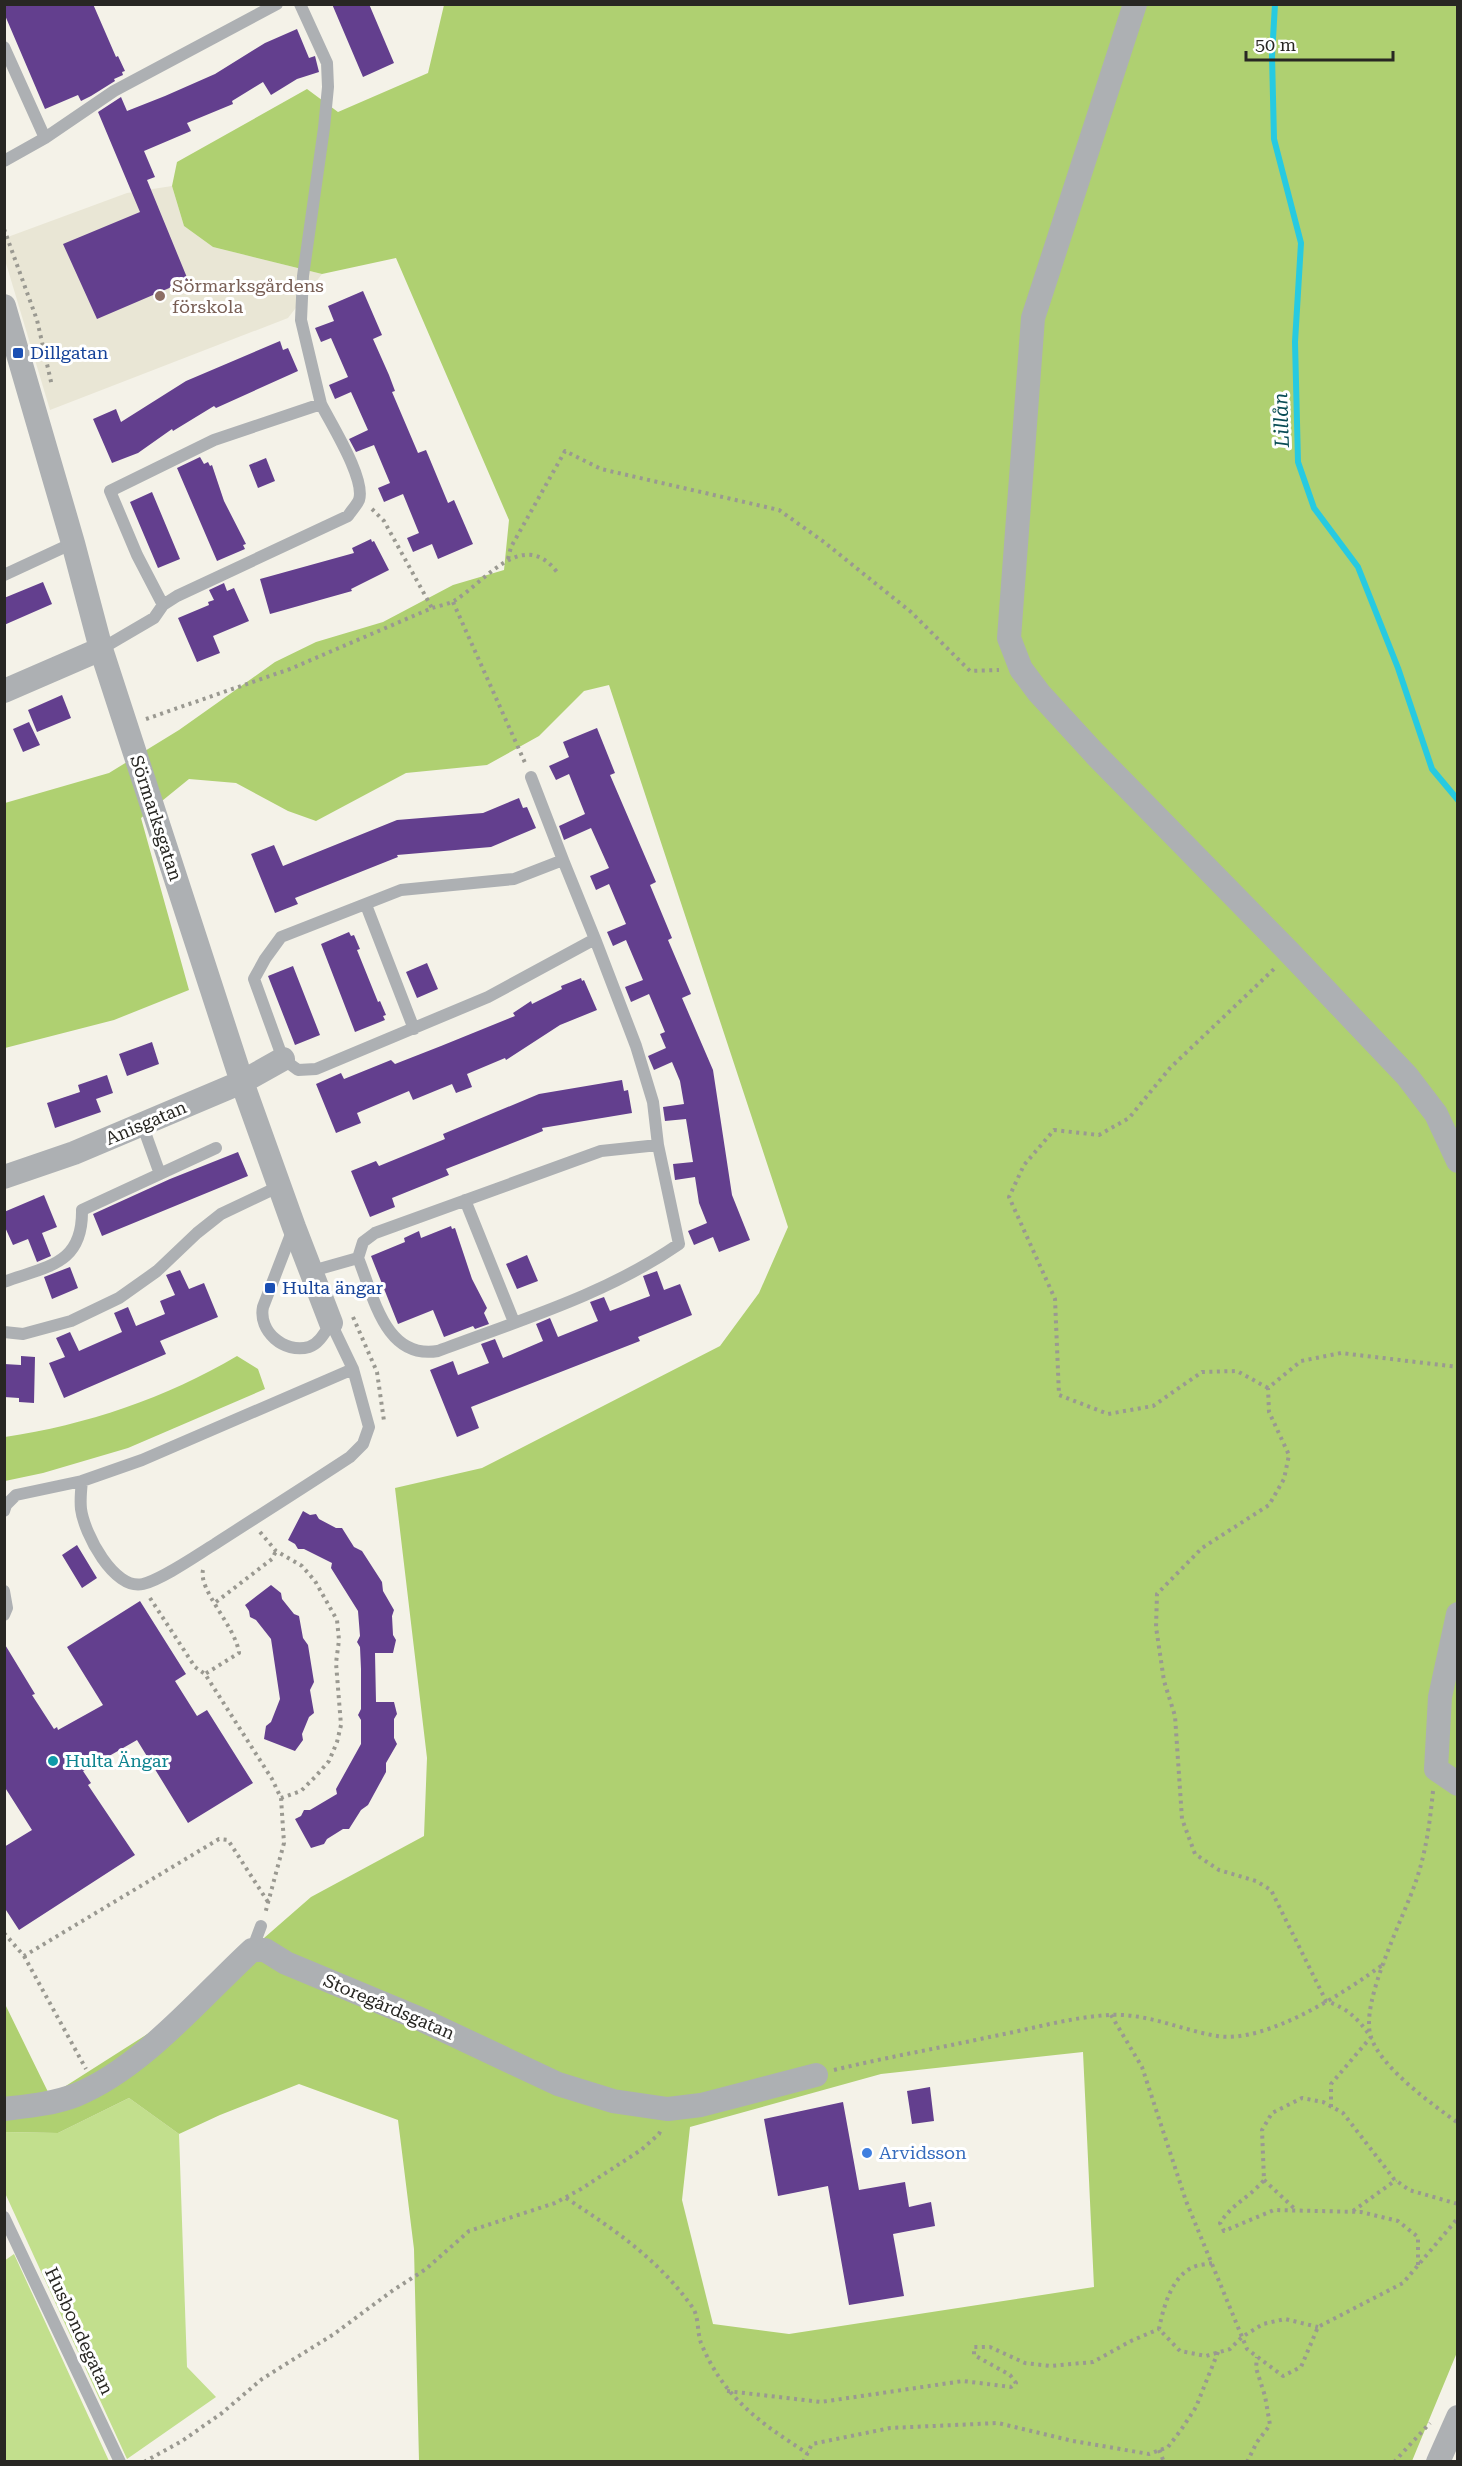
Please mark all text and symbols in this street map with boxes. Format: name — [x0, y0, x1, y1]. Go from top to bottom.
scale bar — [1246, 24, 1393, 62]
text: 50 m — [1255, 34, 1296, 55]
place label: Sörmarksgårdens förskola — [172, 275, 324, 317]
marker: Sörmarksgårdens förskola — [153, 289, 167, 303]
place label: Dillgatan — [30, 342, 109, 363]
marker: Dillgatan — [11, 346, 25, 360]
water label: Lillån — [1268, 392, 1294, 449]
street label: Sörmarksgatan — [126, 752, 187, 884]
street label: Anisgatan — [102, 1096, 190, 1149]
place label: Hulta ängar — [282, 1277, 383, 1298]
marker: Hulta ängar — [263, 1281, 277, 1295]
place label: Hulta Ängar — [65, 1750, 169, 1771]
marker: Hulta Ängar — [46, 1754, 60, 1768]
street label: Storegårdsgatan — [321, 1969, 458, 2044]
place label: Arvidsson — [879, 2142, 967, 2163]
marker: Arvidsson — [860, 2146, 874, 2160]
street label: Husbondegatan — [41, 2264, 118, 2398]

